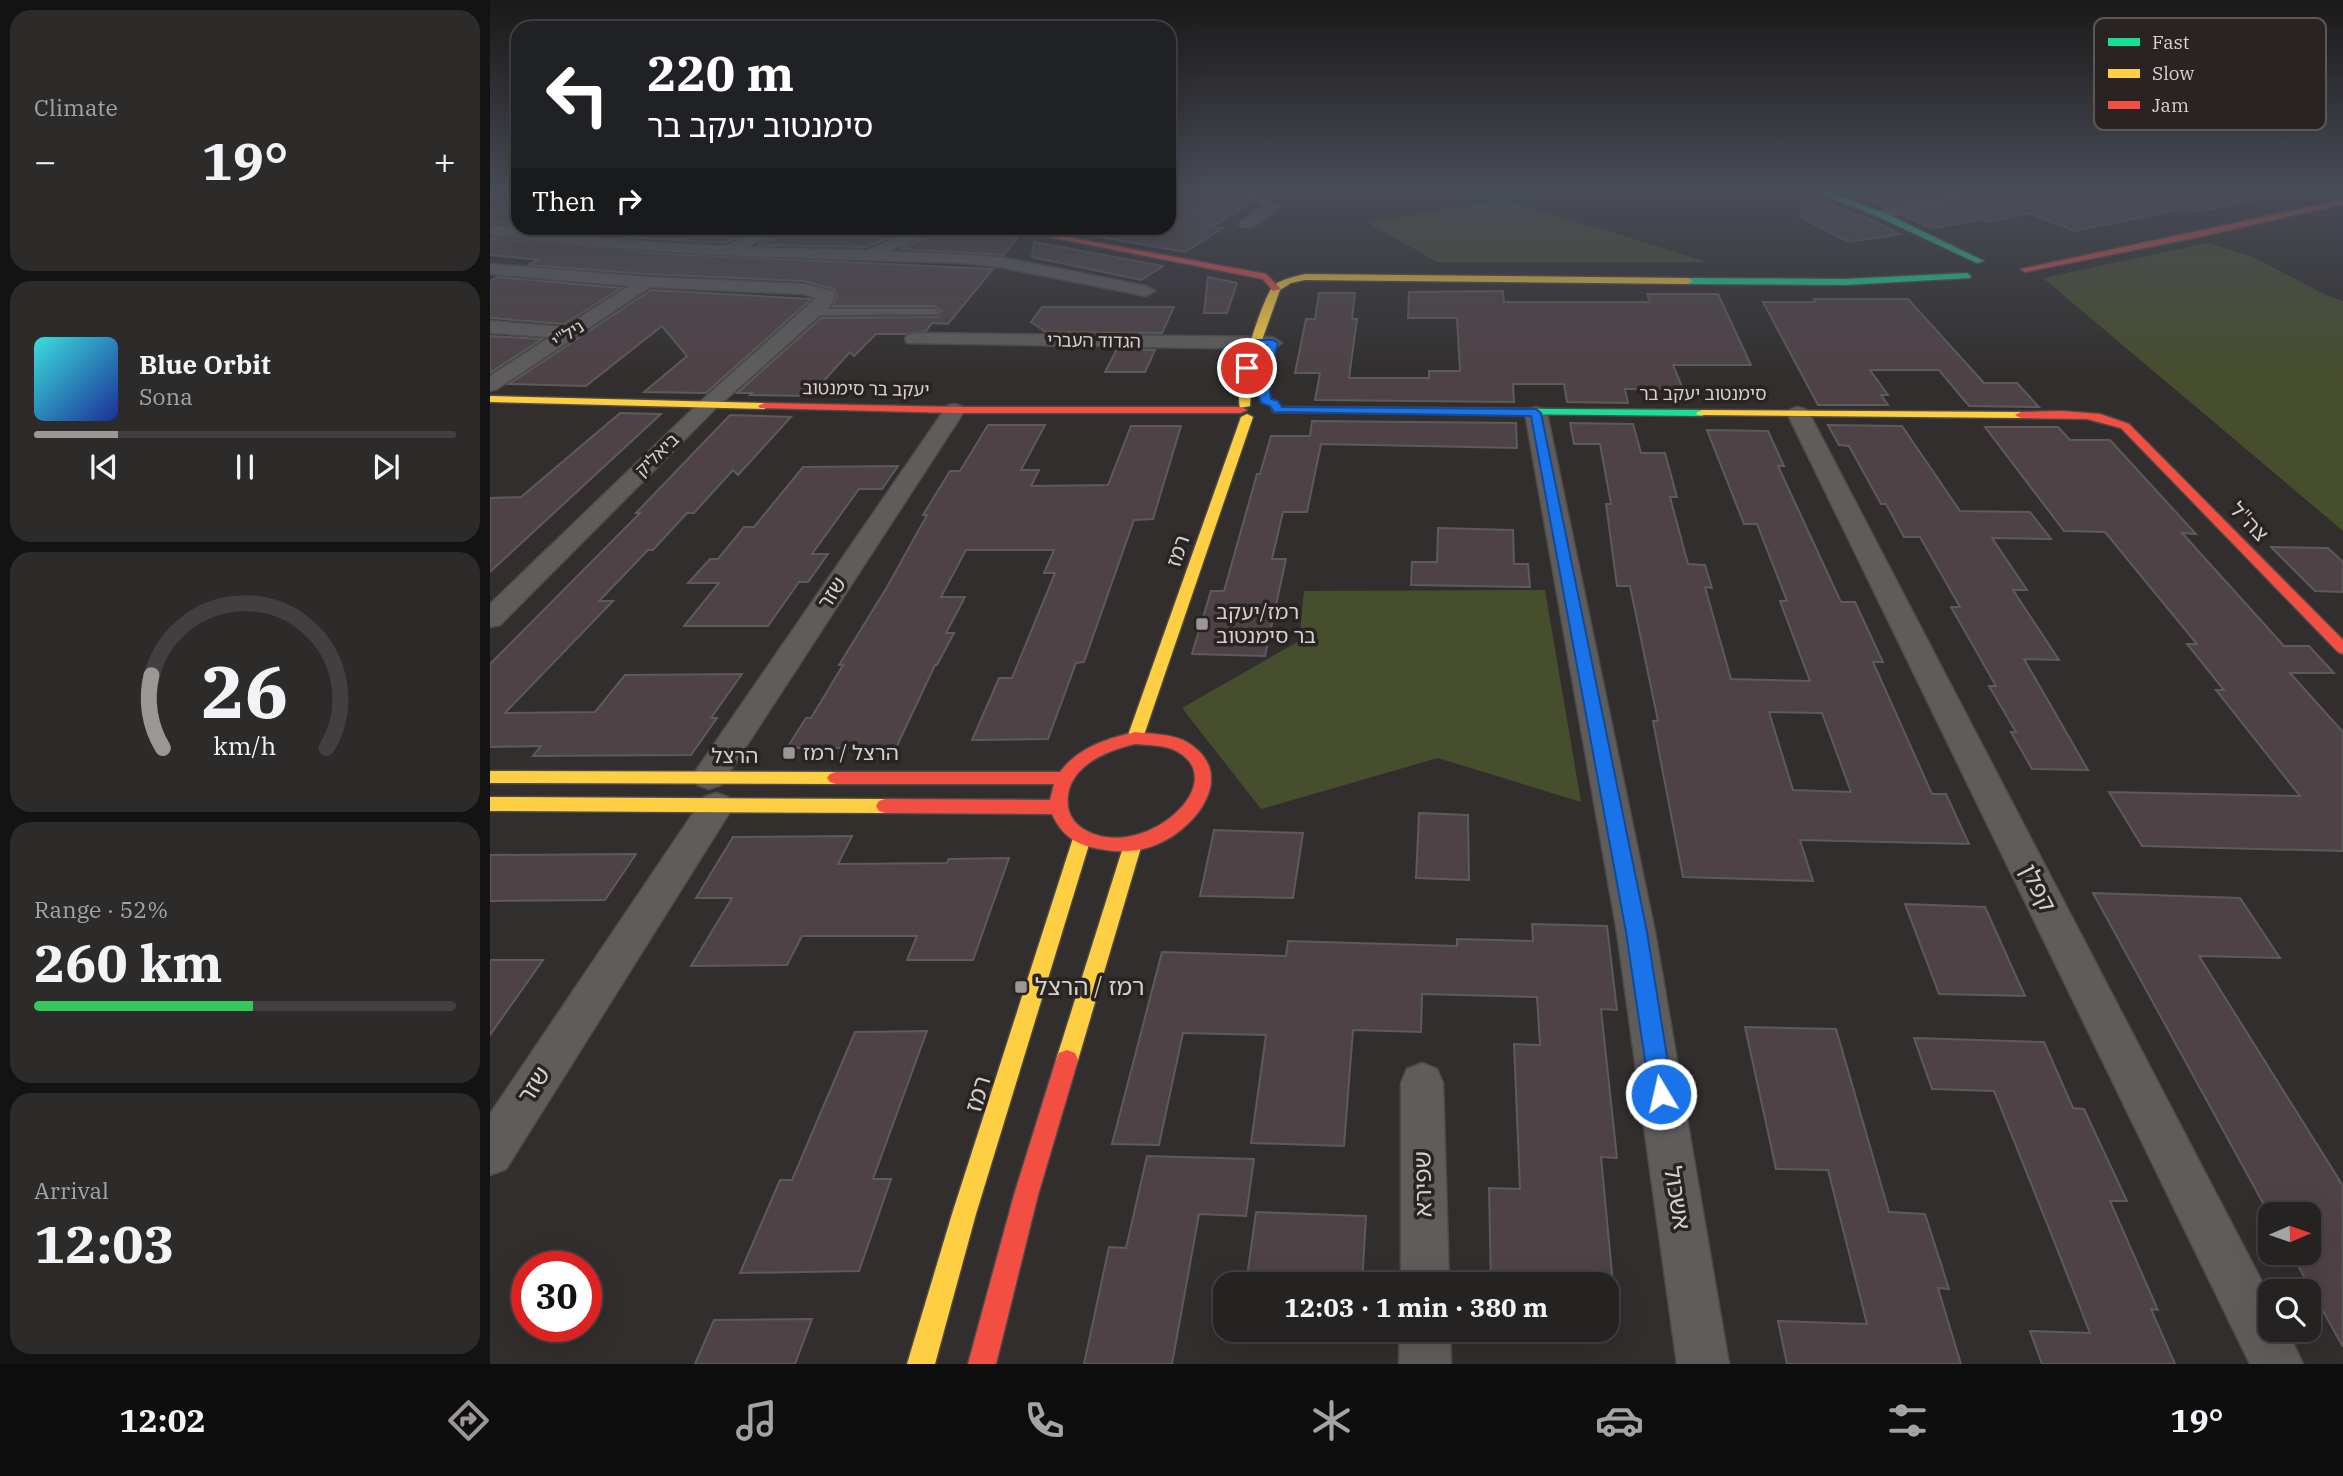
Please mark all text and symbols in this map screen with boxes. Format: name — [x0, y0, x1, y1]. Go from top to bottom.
legend — [2094, 18, 2326, 130]
text: Fast — [2152, 30, 2190, 54]
text: 220 m — [647, 41, 794, 104]
icon: left — [532, 49, 623, 140]
text: Slow — [2152, 61, 2194, 85]
text: Climate — [34, 92, 118, 122]
text: Jam — [2152, 93, 2189, 117]
text: סימנטוב יעקב בר — [647, 104, 873, 146]
text: 19° — [202, 127, 288, 194]
text: − — [34, 136, 57, 185]
text: + — [433, 136, 456, 185]
icon: right — [610, 182, 648, 220]
text: Then — [532, 184, 596, 218]
street label: ניל"י — [547, 315, 588, 353]
street label: הגדוד העברי — [1047, 328, 1141, 353]
pin — [1217, 338, 1277, 398]
text: Blue Orbit — [139, 347, 271, 381]
icon: arrive — [1228, 349, 1266, 387]
street label: יעקב בר סימנטוב — [802, 376, 930, 401]
text: Sona — [139, 381, 193, 411]
street label: סימנטוב יעקב בר — [1639, 382, 1767, 405]
street label: ביאליק — [630, 428, 684, 481]
icon: previous — [85, 448, 123, 486]
icon: pause — [226, 448, 264, 486]
icon: next — [367, 448, 405, 486]
street label: צה"ל — [2224, 496, 2275, 547]
street label: רמז — [1159, 531, 1195, 570]
street label: שזר — [810, 571, 852, 614]
place label: רמז/יעקב בר סימנטוב — [1216, 597, 1316, 649]
marker: רמז/יעקב בר סימנטוב — [1194, 616, 1210, 632]
text: 26 — [201, 643, 289, 738]
text: km/h — [213, 729, 277, 762]
place label: הרצל / רמז — [803, 738, 899, 766]
street label: הרצל — [712, 741, 758, 769]
marker: הרצל / רמז — [781, 745, 797, 761]
street label: קפלן — [2013, 858, 2064, 917]
text: Range · 52% — [34, 894, 168, 924]
text: 260 km — [34, 929, 223, 996]
place label: רמז / הרצל — [1035, 970, 1145, 1002]
marker: רמז / הרצל — [1013, 979, 1029, 995]
position arrow — [1624, 1057, 1698, 1131]
street label: שזר — [509, 1060, 557, 1109]
street label: רמז — [956, 1072, 998, 1116]
street label: שפירא — [1405, 1151, 1439, 1217]
street label: אשכול — [1657, 1164, 1699, 1232]
text: Arrival — [34, 1175, 109, 1205]
north arrow — [2258, 1202, 2320, 1265]
map controls — [2258, 1202, 2321, 1342]
text: 12:03 — [34, 1210, 175, 1277]
speed limit sign: 30 — [511, 1251, 602, 1342]
button: search — [2258, 1279, 2321, 1342]
text: 12:03 · 1 min · 380 m — [1284, 1290, 1548, 1324]
icon: directions — [444, 1396, 493, 1445]
icon: music — [732, 1396, 781, 1445]
icon: phone — [1020, 1396, 1069, 1445]
icon: climate — [1307, 1396, 1356, 1445]
icon: car — [1595, 1396, 1644, 1445]
icon: filters — [1883, 1396, 1932, 1445]
text: 12:02 — [119, 1399, 206, 1441]
text: 19° — [2170, 1399, 2224, 1441]

